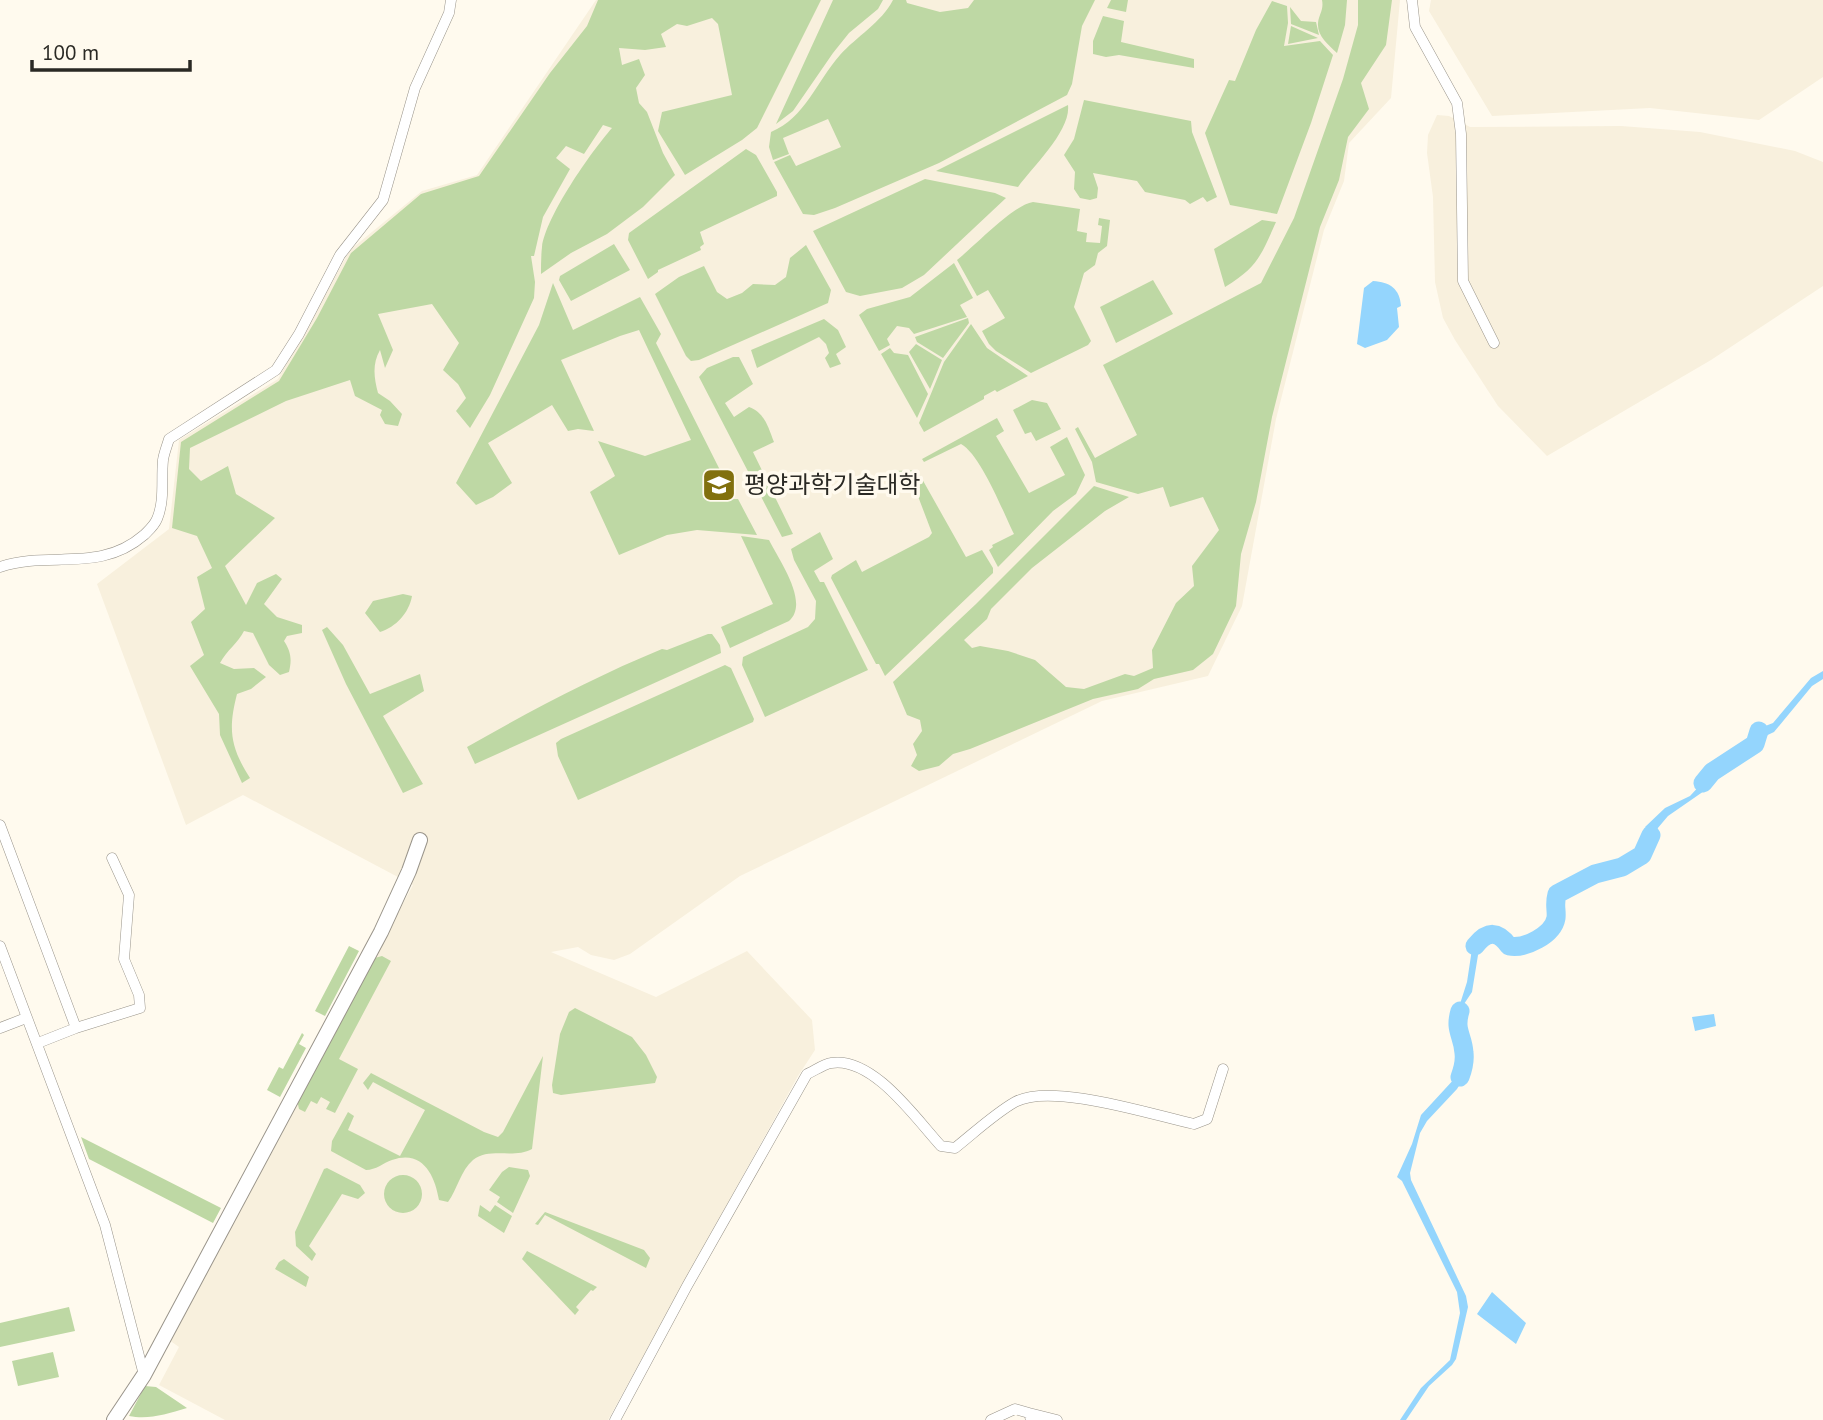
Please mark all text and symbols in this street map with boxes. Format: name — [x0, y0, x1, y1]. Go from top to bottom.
scale bar — [32, 28, 189, 72]
text: 100 m — [42, 39, 99, 66]
school or university icon: 평양과학기술대학 — [700, 466, 738, 504]
place label: 평양과학기술대학 — [744, 469, 921, 500]

